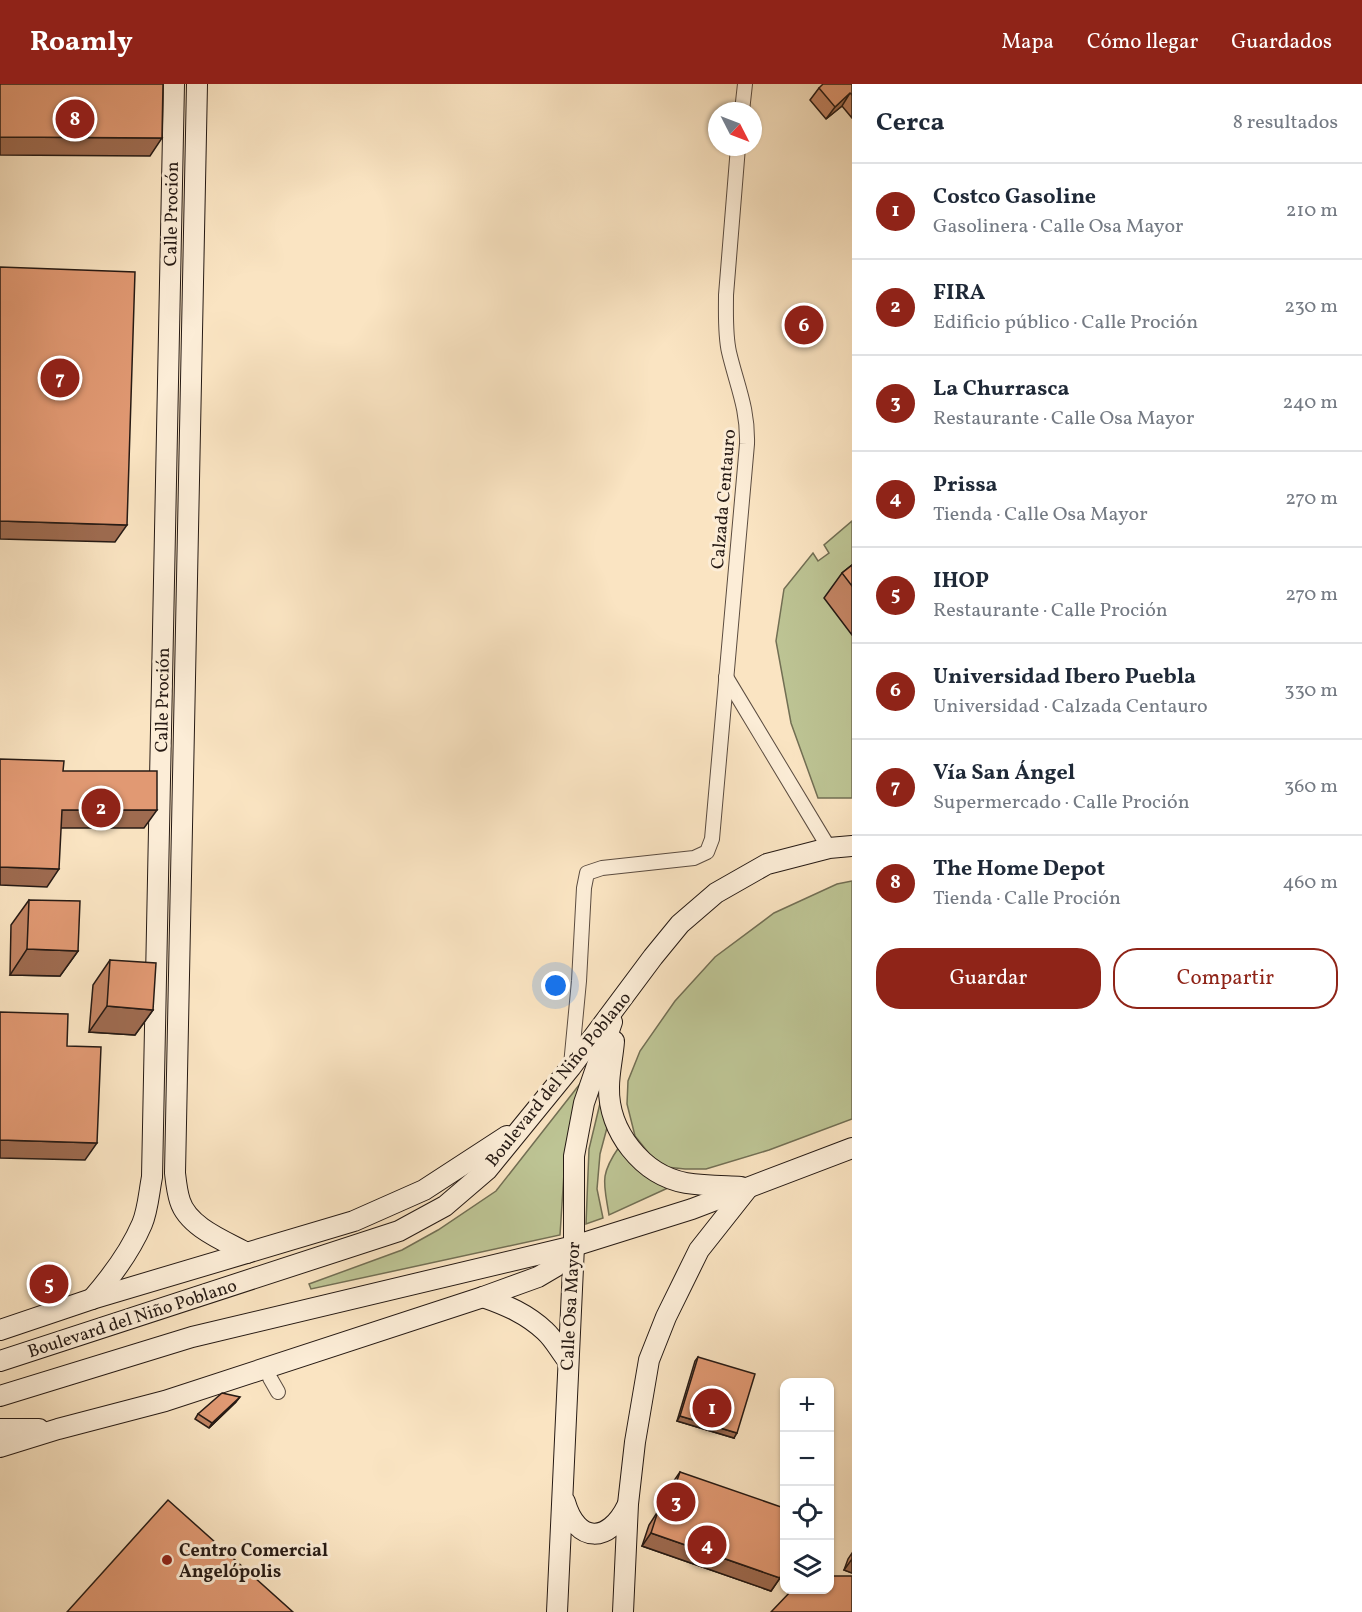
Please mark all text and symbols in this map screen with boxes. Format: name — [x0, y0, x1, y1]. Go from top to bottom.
text: Roamly — [30, 23, 133, 62]
text: Mapa — [1001, 28, 1054, 57]
text: Cómo llegar — [1087, 28, 1198, 57]
text: Guardados — [1231, 28, 1332, 57]
pin: 8 — [56, 96, 94, 141]
north arrow — [708, 102, 762, 156]
text: Cerca — [876, 105, 945, 141]
text: 8 resultados — [1233, 109, 1338, 137]
street label: Calle Proción — [159, 161, 186, 267]
text: Costco Gasoline — [933, 182, 1096, 213]
text: 1 — [891, 197, 900, 225]
text: 210 m — [1286, 197, 1338, 225]
text: Gasolinera · Calle Osa Mayor — [933, 213, 1183, 241]
text: FIRA — [933, 278, 985, 309]
text: 2 — [890, 293, 901, 321]
text: 230 m — [1284, 293, 1338, 321]
pin: 6 — [784, 302, 824, 348]
text: Edificio público · Calle Proción — [933, 309, 1198, 337]
pin: 7 — [40, 356, 80, 400]
text: La Churrasca — [933, 374, 1070, 405]
text: 3 — [890, 389, 901, 417]
text: 240 m — [1283, 389, 1338, 417]
text: Restaurante · Calle Osa Mayor — [933, 405, 1194, 433]
street label: Calzada Centauro — [706, 428, 743, 570]
text: Prissa — [933, 470, 998, 501]
text: 4 — [889, 485, 902, 513]
text: 270 m — [1285, 485, 1338, 513]
text: Tienda · Calle Osa Mayor — [933, 501, 1148, 529]
text: IHOP — [933, 566, 989, 597]
text: 5 — [891, 581, 900, 609]
text: 270 m — [1285, 581, 1338, 609]
text: Restaurante · Calle Proción — [933, 597, 1168, 625]
street label: Calle Proción — [150, 647, 177, 753]
text: Universidad Ibero Puebla — [933, 662, 1196, 693]
text: 6 — [890, 677, 901, 705]
text: 330 m — [1284, 677, 1338, 705]
text: Universidad · Calzada Centauro — [933, 693, 1208, 721]
text: Vía San Ángel — [933, 758, 1075, 789]
text: 7 — [891, 773, 900, 801]
text: 360 m — [1284, 773, 1338, 801]
pin: 2 — [82, 786, 120, 830]
text: Supermercado · Calle Proción — [933, 789, 1190, 817]
text: The Home Depot — [933, 854, 1105, 885]
text: 8 — [890, 869, 901, 897]
text: 460 m — [1282, 869, 1338, 897]
text: Tienda · Calle Proción — [933, 885, 1121, 913]
button: Guardar — [876, 948, 1101, 1009]
button: Compartir — [1113, 948, 1338, 1009]
your location — [541, 971, 570, 1000]
street label: Boulevard del Niño Poblano — [481, 987, 638, 1173]
street label: Calle Osa Mayor — [556, 1241, 587, 1371]
pin: 5 — [29, 1262, 68, 1306]
street label: Boulevard del Niño Poblano — [25, 1274, 240, 1365]
map controls — [780, 1378, 834, 1594]
button: + — [780, 1378, 834, 1432]
pin: 1 — [692, 1386, 732, 1430]
button: − — [780, 1432, 834, 1486]
pin: 3 — [656, 1480, 696, 1524]
button: locate — [780, 1486, 834, 1540]
pin: 4 — [688, 1522, 726, 1568]
place label: Centro Comercial Angelópolis — [179, 1539, 328, 1585]
button: layers — [780, 1540, 834, 1594]
marker: Centro Comercial Angelópolis — [160, 1553, 174, 1567]

